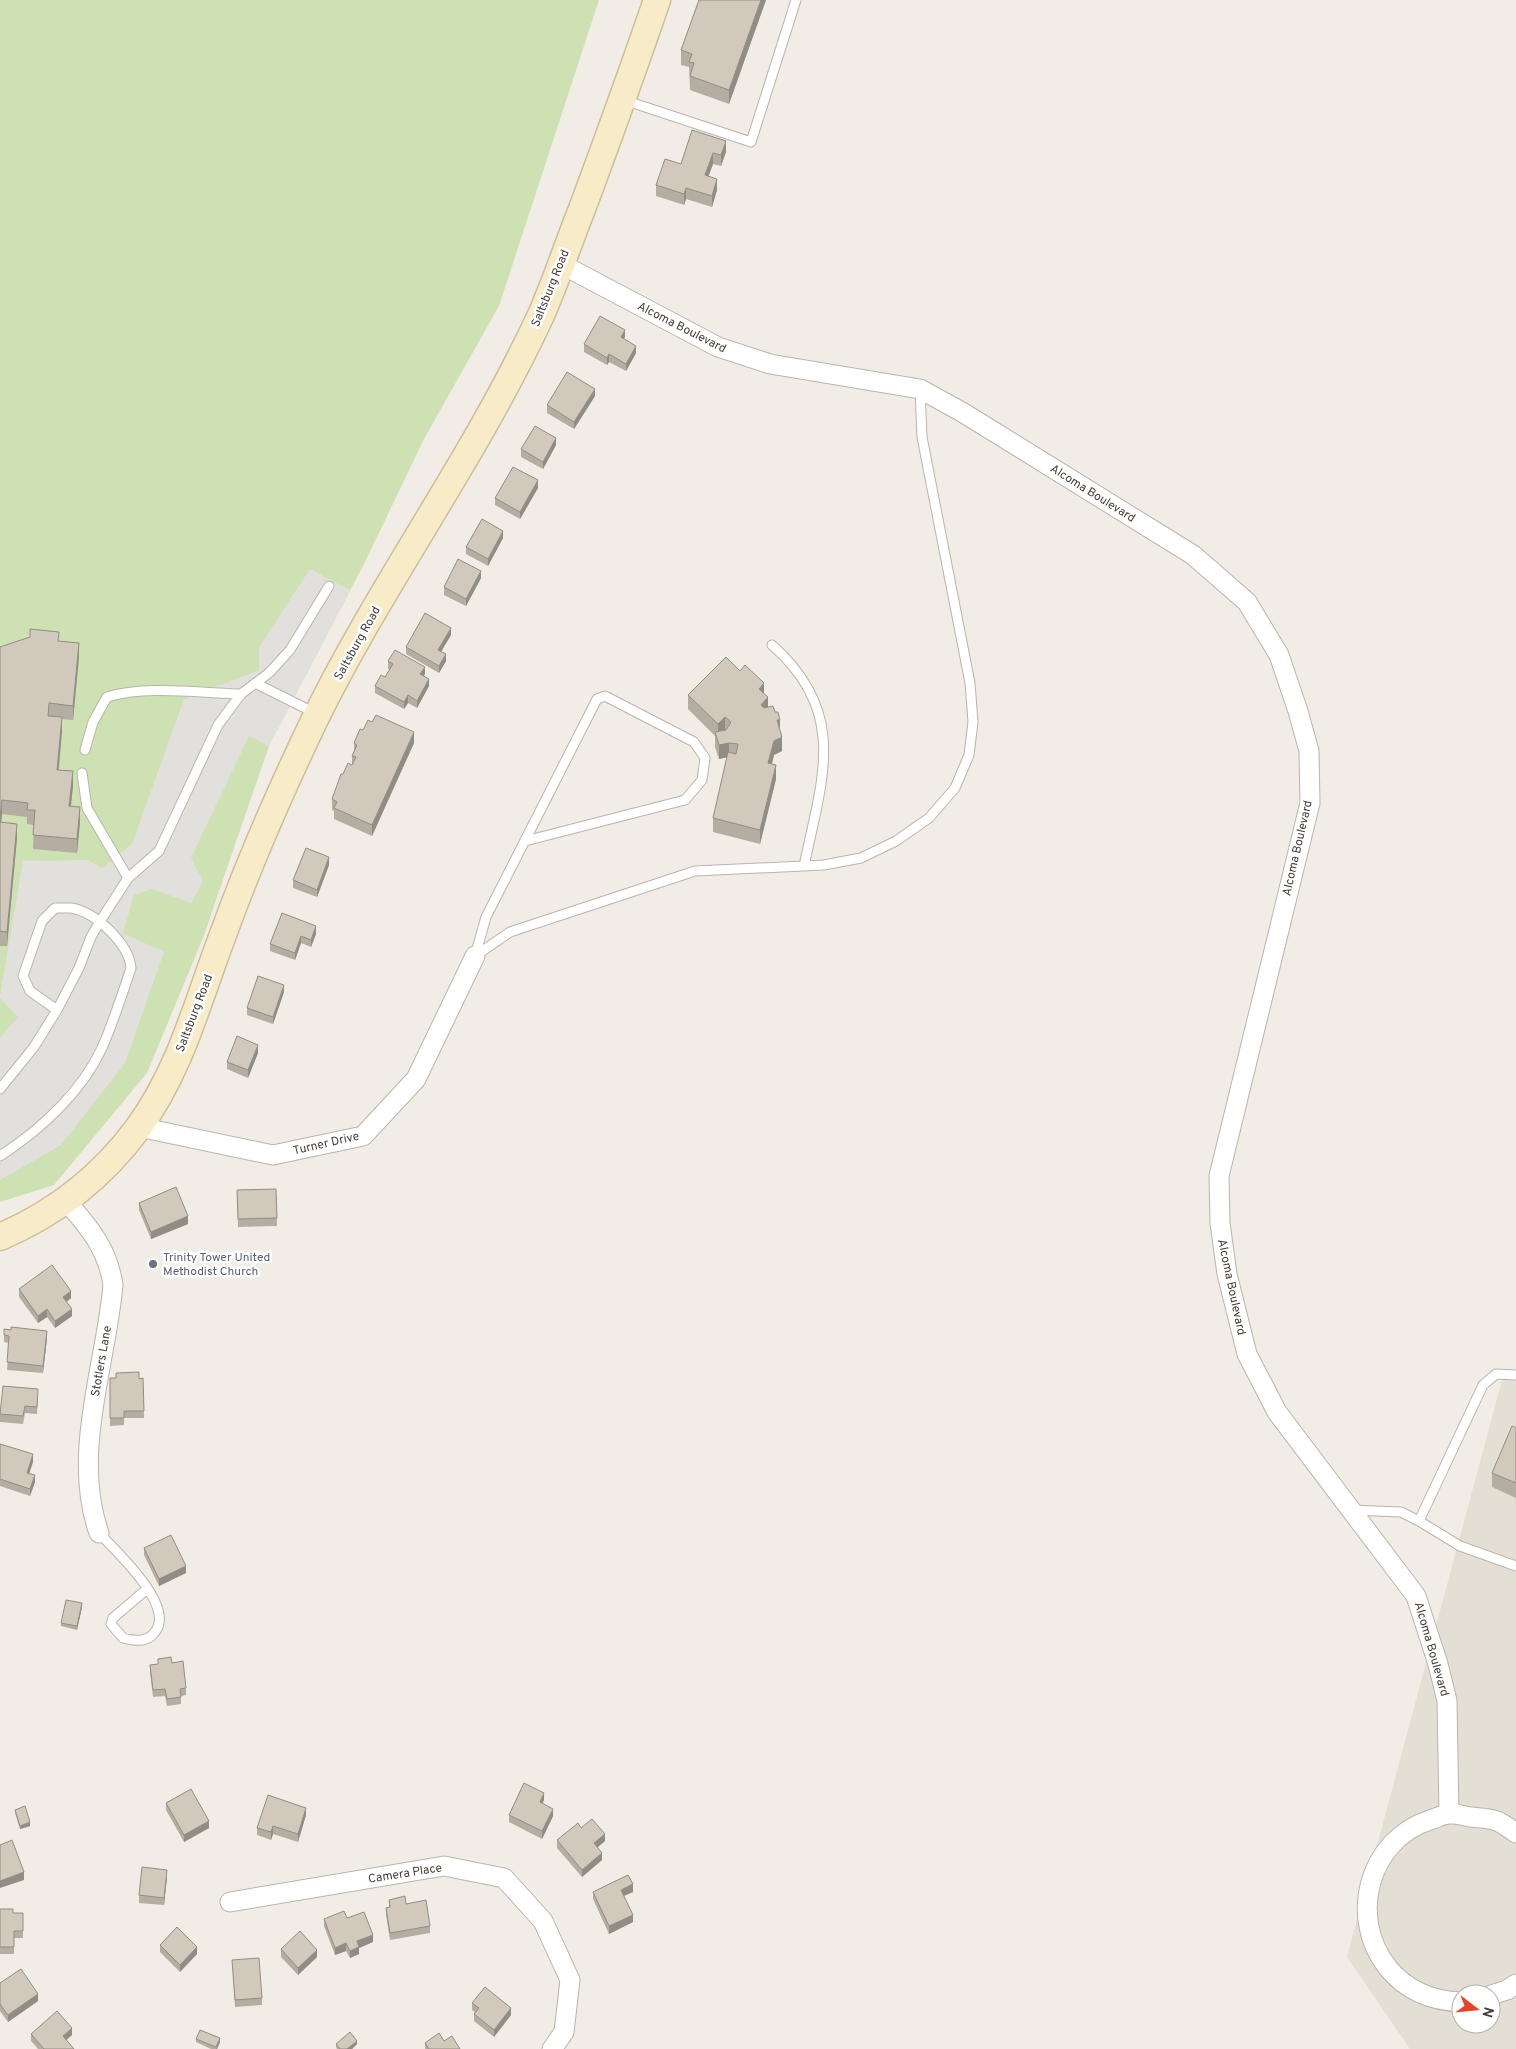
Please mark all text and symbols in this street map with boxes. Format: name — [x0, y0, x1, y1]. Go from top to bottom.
street label: Saltsburg Road — [528, 247, 574, 329]
street label: Alcoma Boulevard — [634, 299, 729, 357]
street label: Alcoma Boulevard — [1047, 461, 1138, 527]
street label: Saltsburg Road — [331, 604, 385, 683]
street label: Alcoma Boulevard — [1279, 799, 1317, 898]
street label: Saltsburg Road — [173, 972, 217, 1055]
street label: Turner Drive — [292, 1129, 361, 1159]
street label: Alcoma Boulevard — [1213, 1238, 1249, 1337]
place label: Trinity Tower United Methodist Church — [163, 1250, 270, 1280]
marker: Trinity Tower United Methodist Church — [147, 1258, 159, 1270]
street label: Stotlers Lane — [88, 1325, 116, 1398]
street label: Alcoma Boulevard — [1410, 1600, 1452, 1698]
street label: Camera Place — [367, 1860, 443, 1888]
north arrow — [1451, 1984, 1501, 2034]
text: N — [1477, 2005, 1497, 2019]

